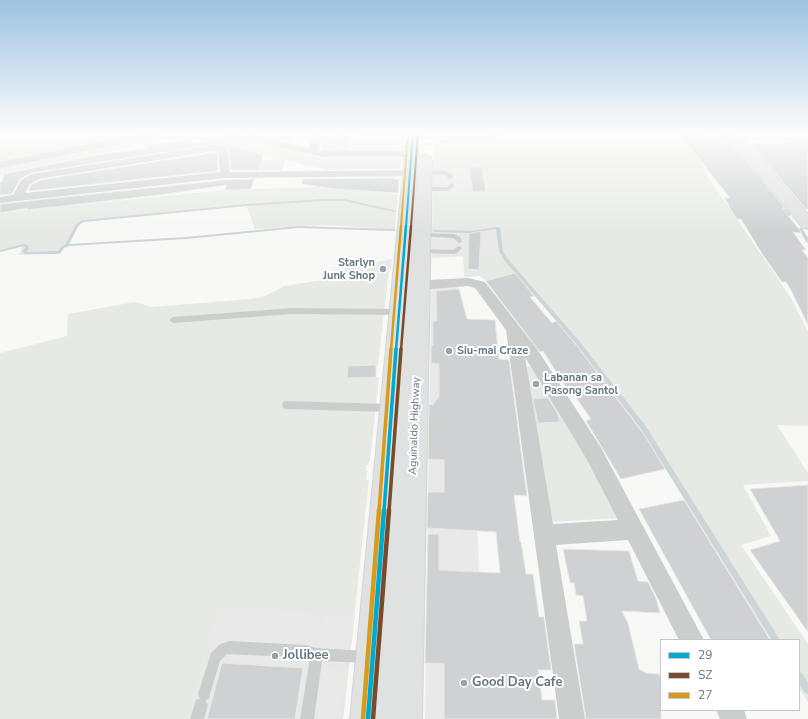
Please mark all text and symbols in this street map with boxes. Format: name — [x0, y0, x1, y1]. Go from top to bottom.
place label: Starlyn Junk Shop — [323, 256, 375, 282]
marker: Starlyn Junk Shop — [378, 264, 388, 274]
place label: Siu-mai Craze — [457, 344, 528, 358]
marker: Siu-mai Craze — [444, 346, 454, 356]
place label: Labanan sa Pasong Santol — [544, 371, 618, 397]
street label: Aguinaldo Highway — [407, 377, 423, 475]
marker: Labanan sa Pasong Santol — [531, 379, 541, 389]
legend — [660, 639, 800, 711]
text: 29 — [698, 647, 712, 663]
place label: Jollibee — [283, 648, 329, 664]
marker: Jollibee — [270, 651, 280, 661]
text: SZ — [698, 667, 712, 683]
place label: Good Day Cafe — [472, 675, 562, 691]
marker: Good Day Cafe — [459, 678, 469, 688]
text: 27 — [698, 687, 712, 703]

